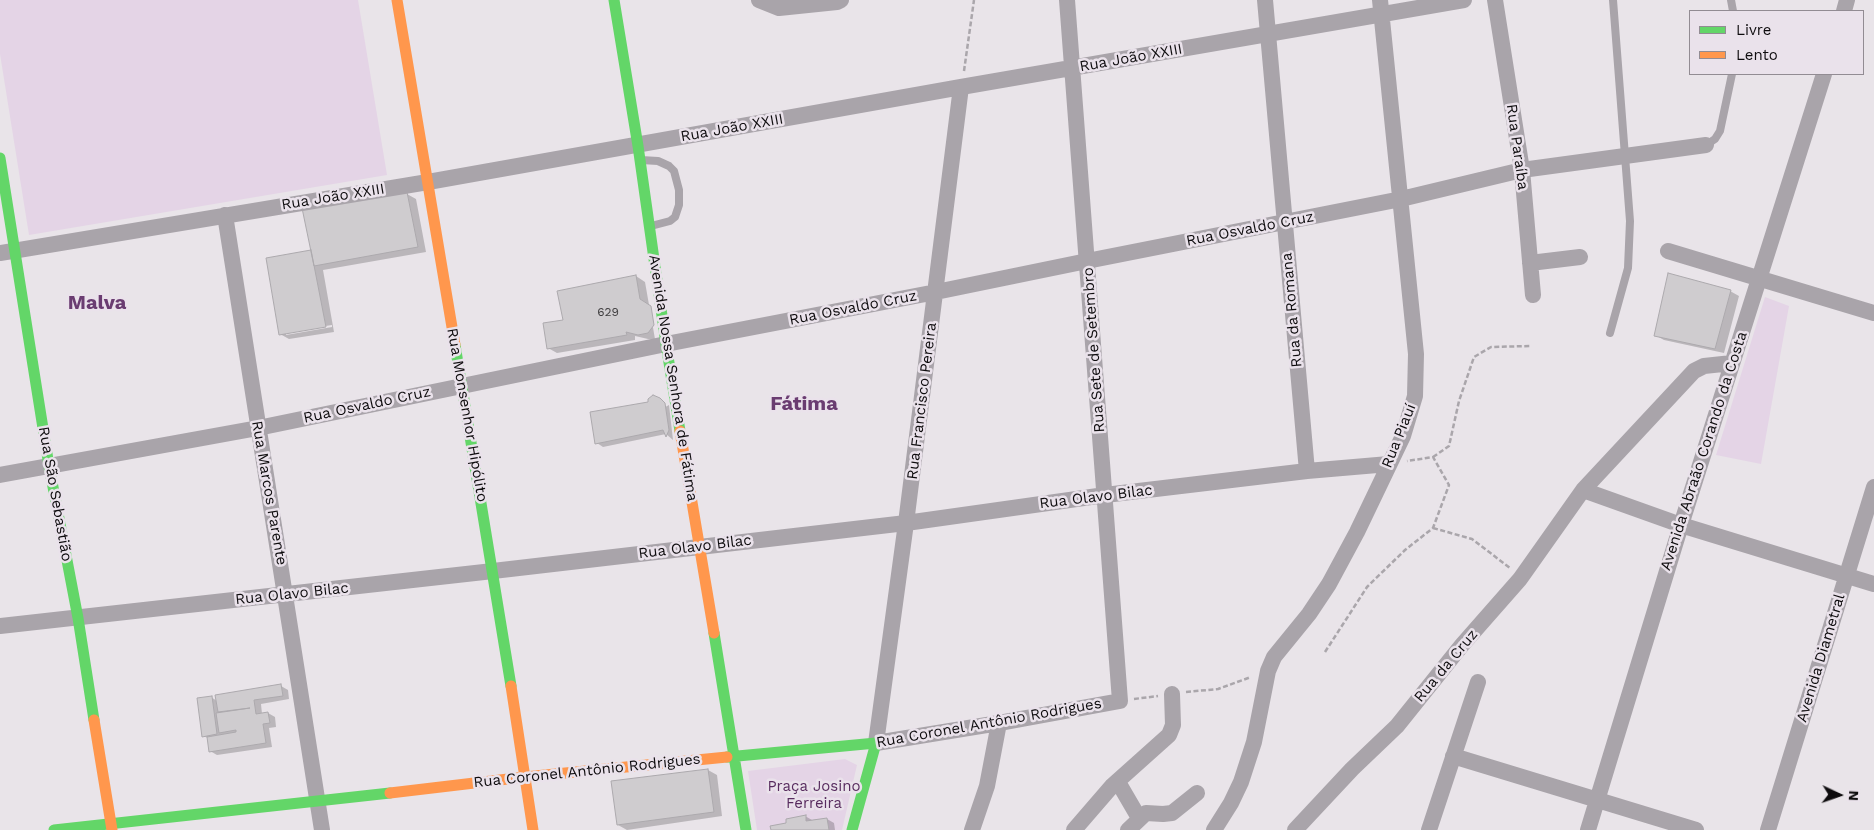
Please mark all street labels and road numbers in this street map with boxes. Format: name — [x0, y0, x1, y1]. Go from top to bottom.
street label: Rua João XXIII — [1078, 40, 1184, 76]
street label: Rua Paraíba — [1502, 103, 1532, 191]
street label: Rua João XXIII — [679, 110, 785, 146]
street label: Rua João XXIII — [280, 180, 386, 214]
street label: Rua Osvaldo Cruz — [1185, 208, 1315, 250]
street label: Rua da Romana — [1278, 252, 1306, 368]
street label: Avenida Nossa Senhora de Fátima — [645, 253, 701, 503]
street label: Rua Sete de Setembro — [1079, 267, 1109, 433]
street label: Rua Osvaldo Cruz — [788, 287, 918, 329]
street label: Rua Francisco Pereira — [903, 321, 941, 481]
street label: Rua Monsenhor Hipólito — [443, 327, 491, 503]
street label: Avenida Abraão Corando da Costa — [1657, 329, 1751, 573]
street label: Rua Osvaldo Cruz — [302, 383, 432, 427]
street label: Rua Piauí — [1378, 401, 1420, 471]
street label: Rua Marcos Parente — [247, 419, 291, 567]
street label: Rua São Sebastião — [34, 425, 76, 563]
street label: Rua Olavo Bilac — [1038, 481, 1154, 513]
street label: Rua Olavo Bilac — [637, 531, 753, 563]
street label: Rua Olavo Bilac — [234, 579, 350, 609]
street label: Avenida Diametral — [1793, 592, 1849, 724]
street label: Rua da Cruz — [1410, 626, 1482, 706]
street label: Rua Coronel Antônio Rodrigues — [875, 694, 1103, 752]
street label: Rua Coronel Antônio Rodrigues — [473, 750, 701, 792]

